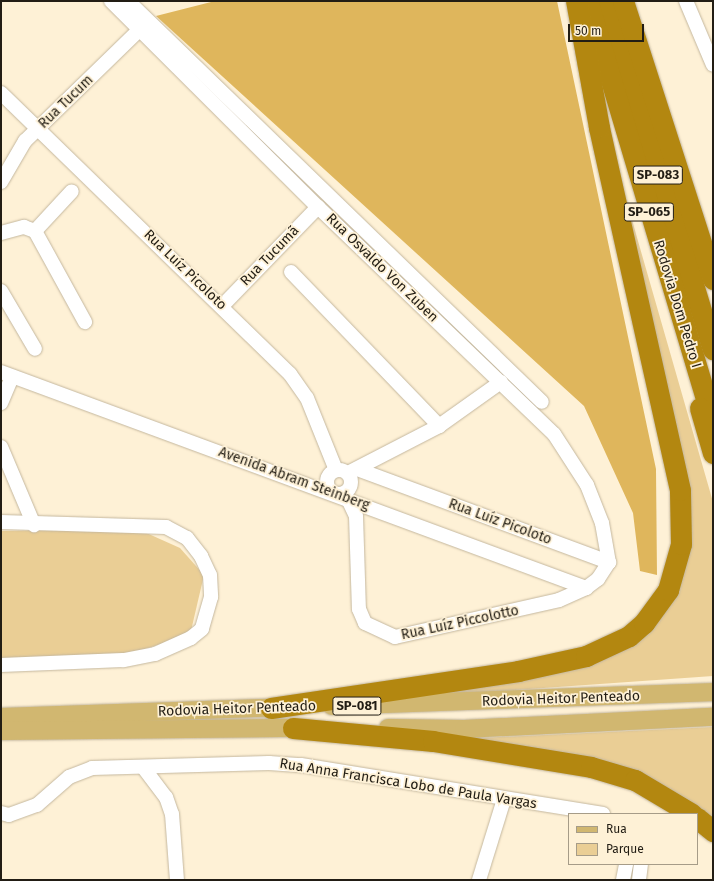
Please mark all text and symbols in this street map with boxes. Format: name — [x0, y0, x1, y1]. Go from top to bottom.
scale bar — [570, 16, 646, 42]
text: 50 m — [575, 24, 601, 38]
street label: Rua Tucum — [35, 72, 97, 132]
road number: SP-083 — [632, 164, 684, 186]
road number: SP-065 — [623, 201, 675, 223]
street label: Rua Osvaldo Von Zuben — [322, 210, 442, 326]
street label: Rua Tucumã — [237, 222, 303, 290]
street label: Rua Luíz Picoloto — [140, 226, 230, 314]
street label: Rodovia Dom Pedro I — [650, 238, 704, 370]
street label: Avenida Abram Steinberg — [216, 444, 372, 514]
street label: Rua Luíz Picoloto — [446, 496, 554, 548]
street label: Rua Luíz Piccolotto — [400, 602, 520, 644]
street label: Rodovia Heitor Penteado — [482, 688, 640, 710]
road number: SP-081 — [332, 695, 382, 717]
street label: Rodovia Heitor Penteado — [158, 698, 316, 720]
street label: Rua Anna Francisca Lobo de Paula Vargas — [278, 755, 538, 813]
legend — [568, 813, 698, 865]
text: Rua — [606, 822, 627, 836]
text: Parque — [606, 842, 644, 856]

